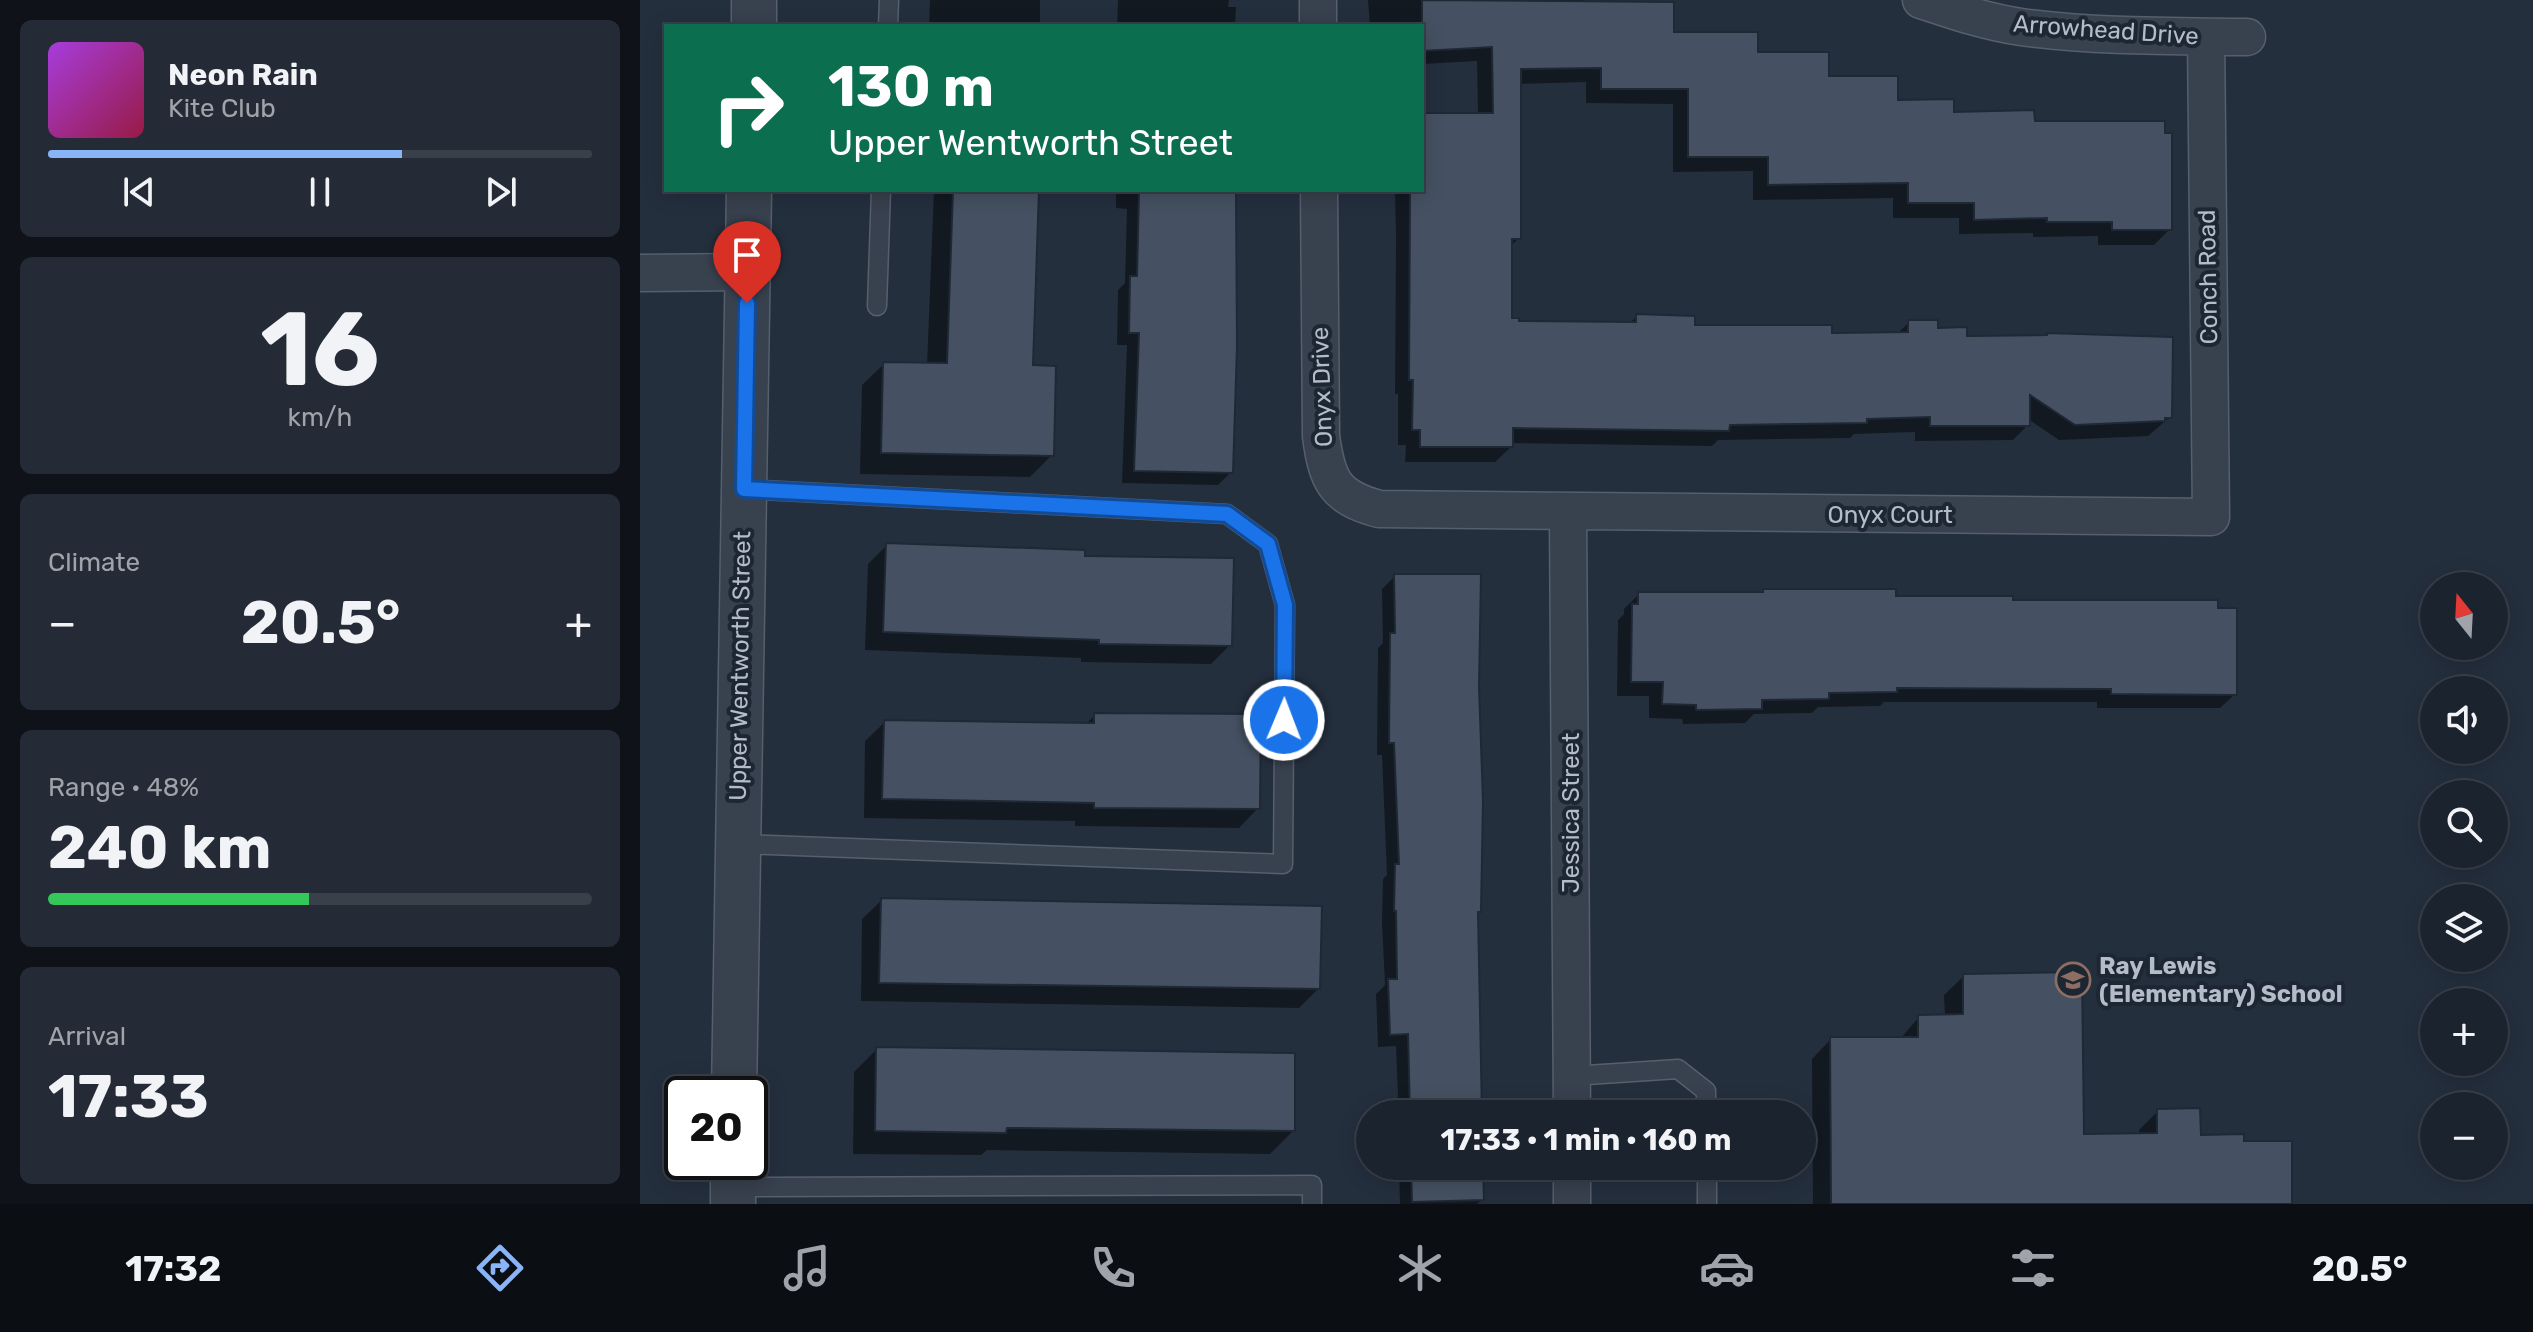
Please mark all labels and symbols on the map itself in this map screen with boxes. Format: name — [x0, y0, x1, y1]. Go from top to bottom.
street label: Arrowhead Drive — [2012, 10, 2200, 50]
street label: Conch Road — [2193, 209, 2223, 345]
pin — [713, 221, 781, 303]
street label: Onyx Drive — [1306, 326, 1338, 448]
street label: Onyx Court — [1827, 501, 1953, 529]
street label: Upper Wentworth Street — [724, 531, 756, 801]
north arrow — [2420, 572, 2508, 660]
position arrow — [1242, 678, 1326, 762]
street label: Jessica Street — [1557, 733, 1585, 893]
place label: Ray Lewis (Elementary) School — [2099, 952, 2343, 1008]
school or university icon: Ray Lewis (Elementary) School — [2054, 961, 2092, 999]
speed limit sign: 20 — [664, 1076, 768, 1180]

